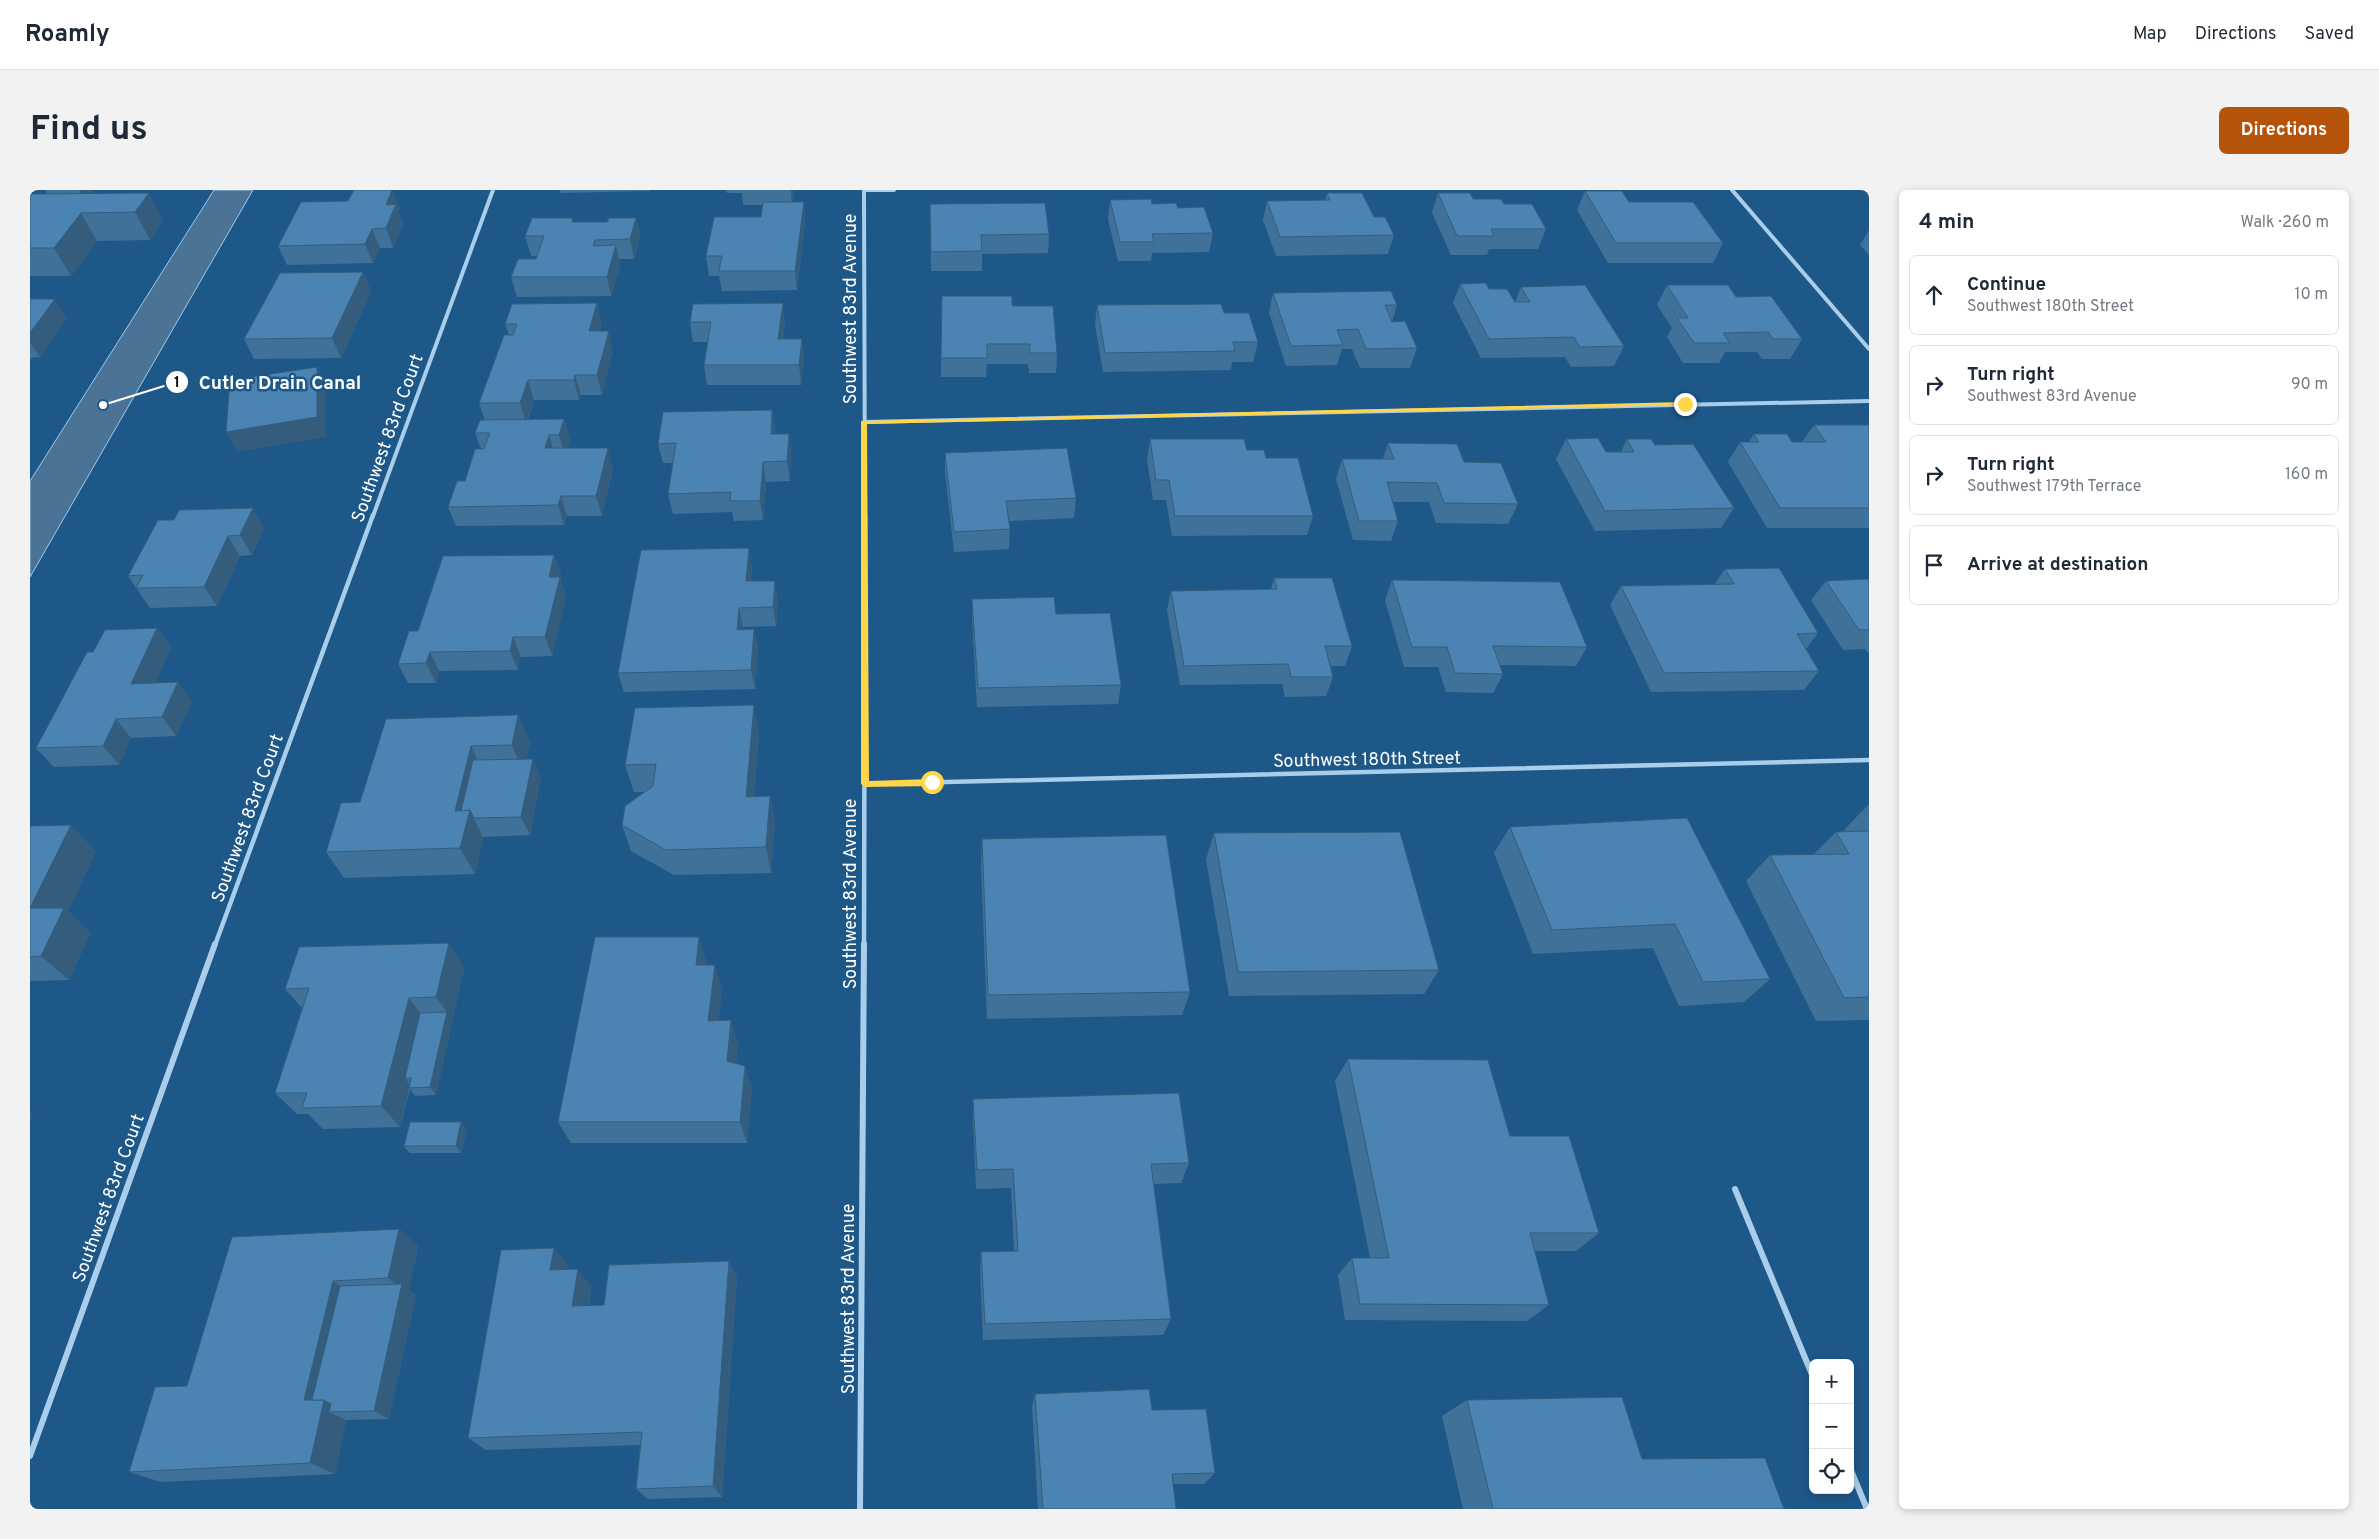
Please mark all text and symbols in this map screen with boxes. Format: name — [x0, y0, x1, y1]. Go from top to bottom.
text: Roamly — [25, 20, 110, 50]
text: Map — [2133, 23, 2167, 46]
text: Directions — [2195, 23, 2277, 46]
text: Saved — [2305, 23, 2354, 46]
button: Directions — [2219, 107, 2349, 154]
text: Find us — [30, 108, 148, 152]
text: 4 min — [1919, 209, 1975, 236]
text: Walk · 260 m — [2240, 213, 2329, 233]
street label: Southwest 83rd Avenue — [840, 214, 863, 404]
text: Continue — [1967, 273, 2046, 297]
icon: ahead — [1920, 281, 1948, 309]
text: 10 m — [2294, 285, 2328, 305]
text: Southwest 180th Street — [1967, 297, 2134, 317]
street label: Southwest 83rd Court — [347, 351, 430, 526]
text: Turn right — [1967, 363, 2055, 387]
callout: Cutler Drain Canal — [164, 365, 372, 399]
icon: right — [1920, 371, 1948, 399]
text: Cutler Drain Canal — [199, 372, 361, 396]
text: 1 — [174, 374, 180, 393]
text: 90 m — [2291, 375, 2328, 395]
text: Southwest 83rd Avenue — [1967, 387, 2137, 407]
route end — [1674, 393, 1697, 416]
text: Turn right — [1967, 453, 2055, 477]
icon: right — [1920, 461, 1948, 489]
text: 160 m — [2285, 465, 2328, 485]
text: Southwest 179th Terrace — [1967, 477, 2141, 497]
icon: arrive — [1920, 551, 1948, 579]
text: Arrive at destination — [1967, 553, 2148, 577]
street label: Southwest 83rd Court — [207, 731, 290, 906]
street label: Southwest 180th Street — [1273, 747, 1461, 774]
route start — [921, 771, 944, 794]
street label: Southwest 83rd Avenue — [840, 799, 863, 989]
street label: Southwest 83rd Court — [68, 1111, 151, 1286]
street label: Southwest 83rd Avenue — [838, 1204, 861, 1394]
map controls — [1809, 1359, 1854, 1494]
button: + — [1809, 1359, 1854, 1404]
button: − — [1809, 1404, 1854, 1449]
button: locate — [1809, 1449, 1854, 1494]

